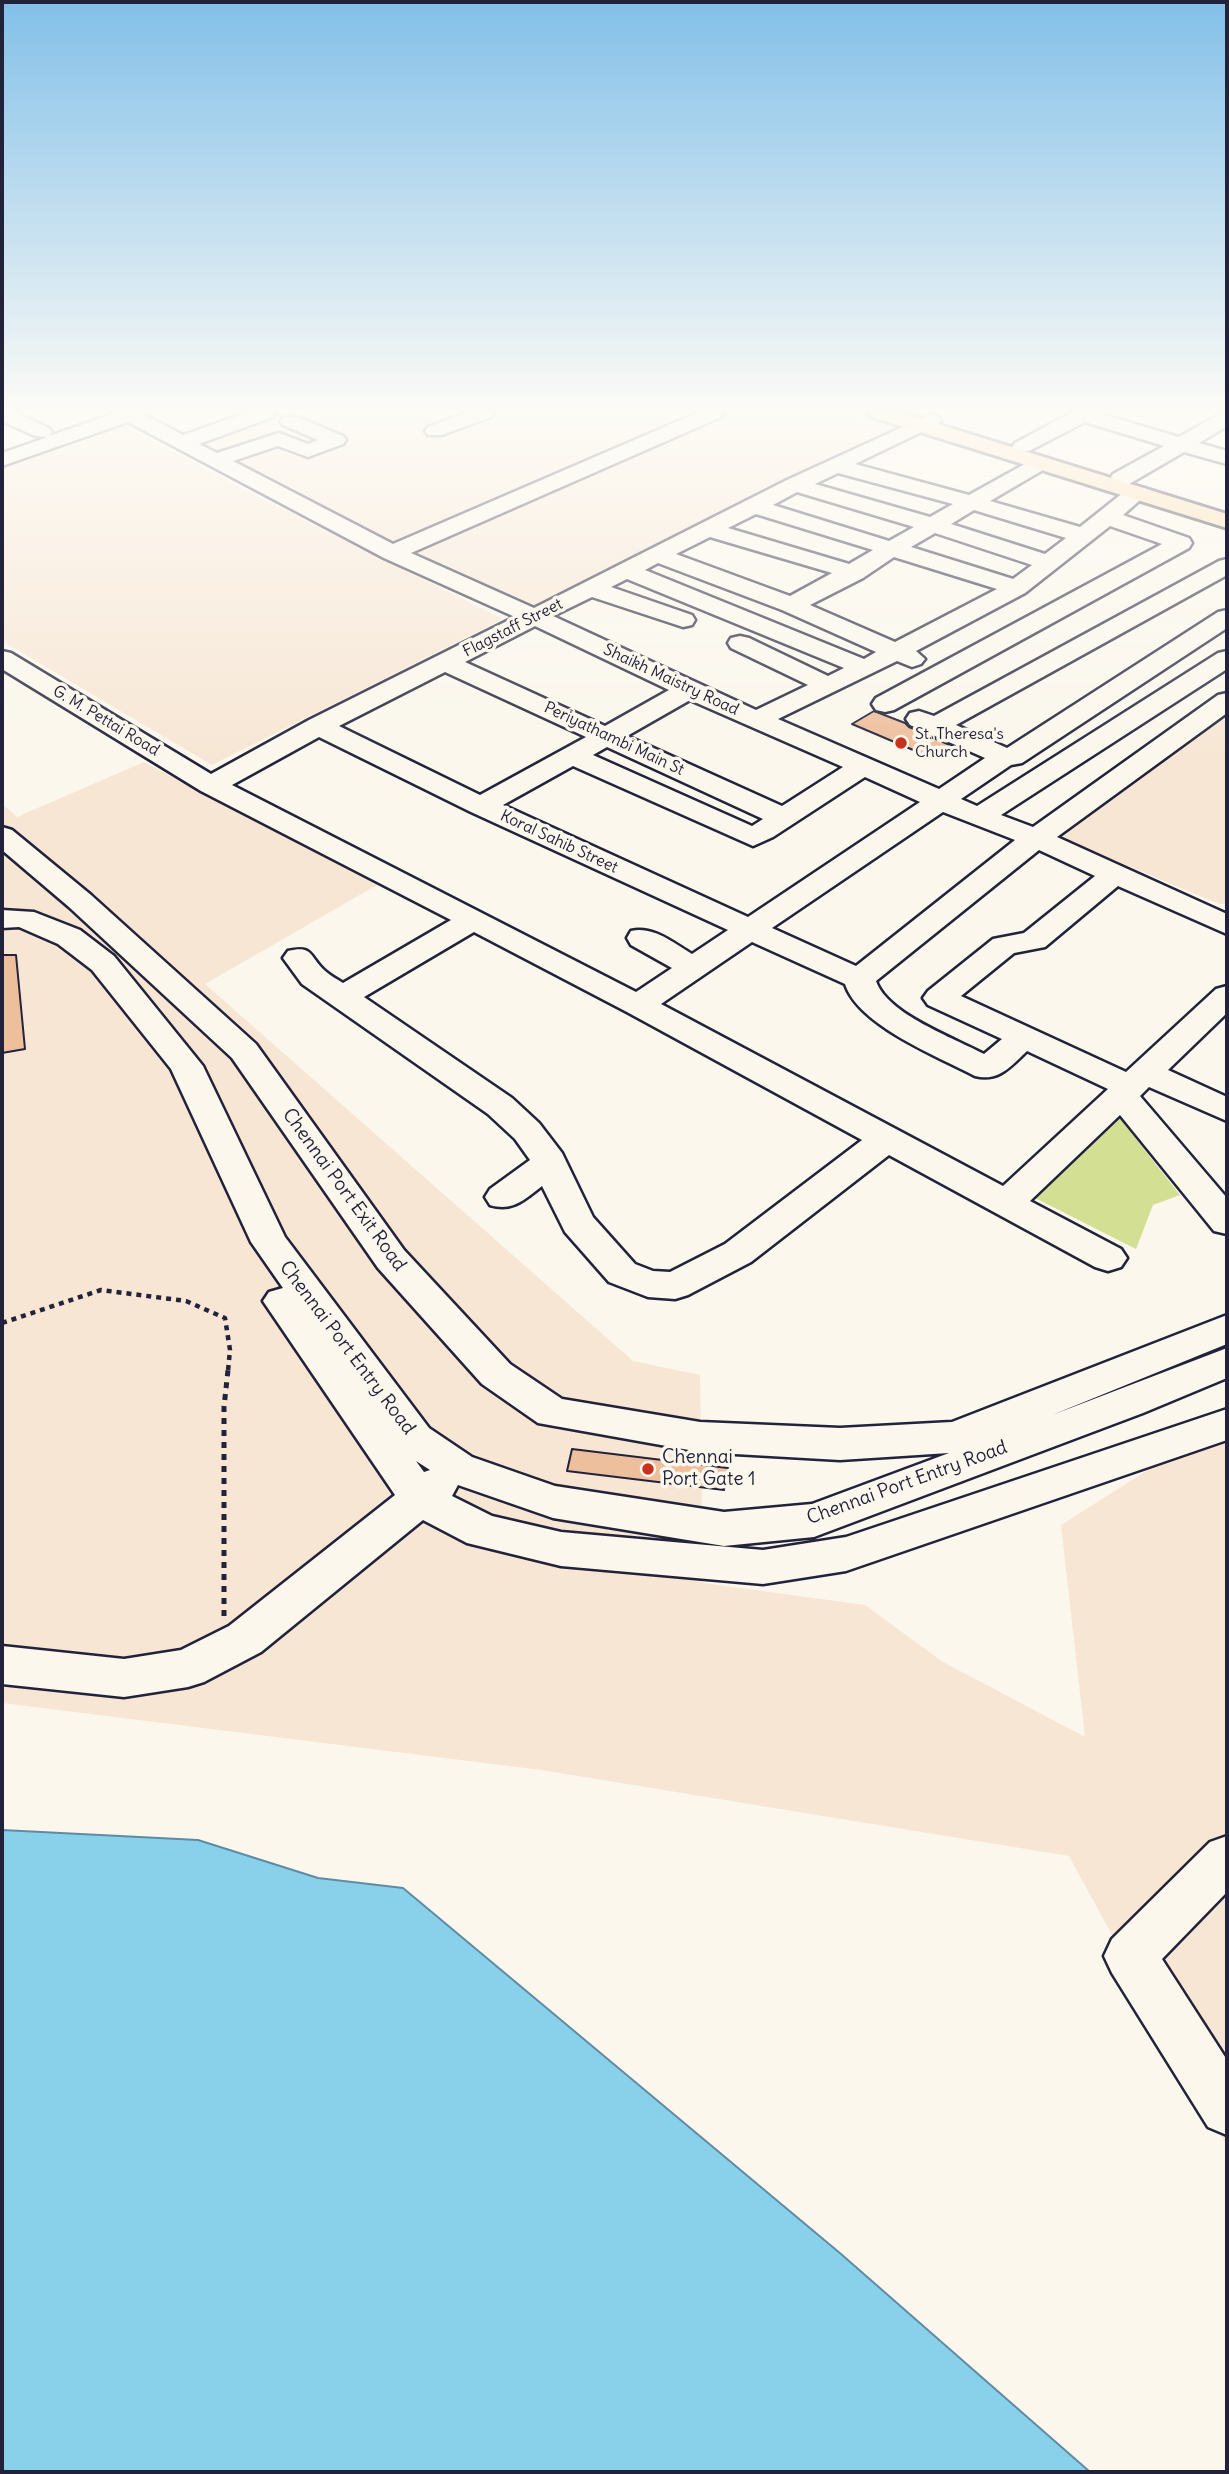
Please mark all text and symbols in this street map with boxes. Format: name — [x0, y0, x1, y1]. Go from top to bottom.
street label: Flagstaff Street — [460, 595, 566, 661]
street label: Shaikh Maistry Road — [600, 640, 742, 720]
street label: G. M. Pettai Road — [49, 682, 163, 760]
street label: Periyathambi Main St — [541, 698, 687, 780]
place label: St. Theresa's Church — [915, 724, 1004, 762]
marker: St. Theresa's Church — [893, 735, 909, 751]
street label: Koral Sahib Street — [497, 806, 621, 878]
street label: Chennai Port Exit Road — [277, 1104, 411, 1276]
street label: Chennai Port Entry Road — [274, 1257, 420, 1439]
street label: Chennai Port Entry Road — [804, 1436, 1010, 1530]
place label: Chennai Port Gate 1 — [662, 1447, 755, 1491]
marker: Chennai Port Gate 1 — [640, 1461, 656, 1477]

